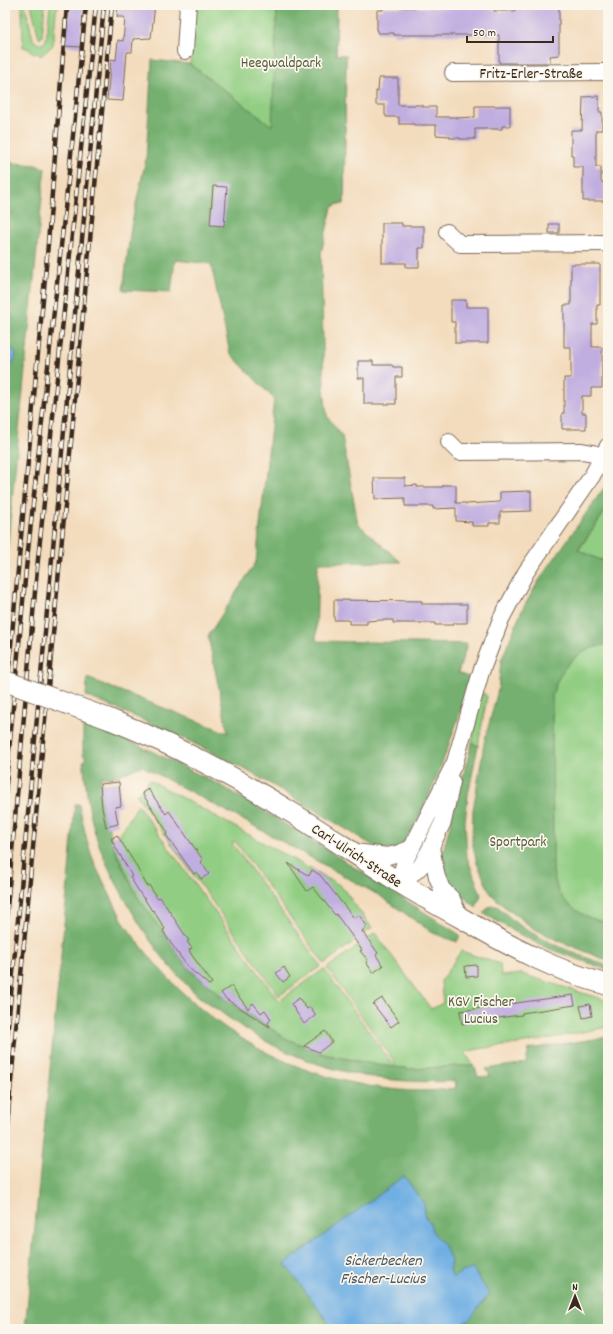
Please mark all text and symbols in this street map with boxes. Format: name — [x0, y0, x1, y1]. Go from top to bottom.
scale bar — [467, 18, 553, 44]
text: 50 m — [473, 25, 496, 42]
park label: Heegwaldpark — [241, 53, 321, 75]
street label: Fritz-Erler-Straße — [479, 64, 583, 86]
street label: Carl-Ulrich-Straße — [306, 819, 406, 895]
park label: Sportpark — [490, 832, 546, 854]
park label: KGV Fischer Lucius — [448, 992, 514, 1031]
water label: Sickerbecken Fischer-Lucius — [340, 1250, 427, 1291]
north arrow — [555, 1276, 595, 1316]
text: N — [572, 1280, 578, 1296]

